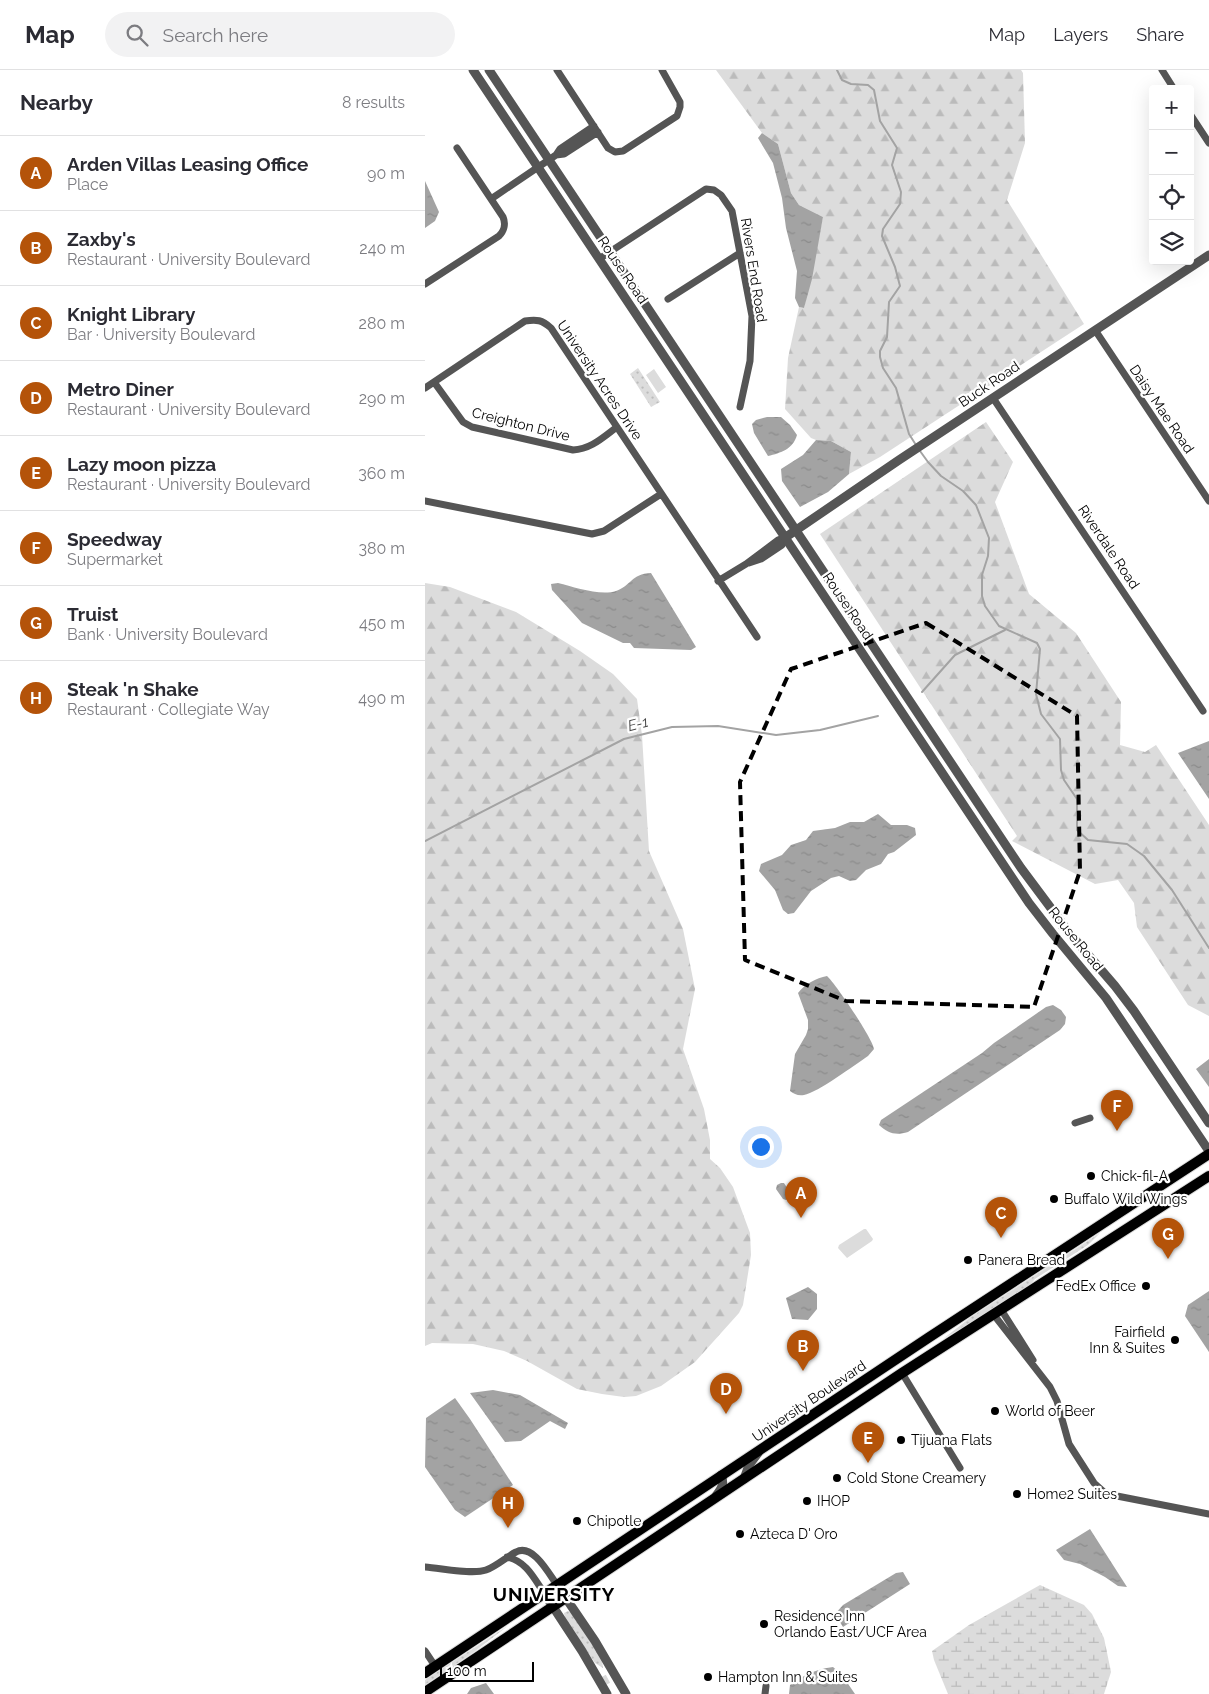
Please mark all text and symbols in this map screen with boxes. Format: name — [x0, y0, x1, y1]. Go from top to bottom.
search box — [105, 12, 455, 57]
text: Map — [25, 20, 75, 49]
icon: search — [123, 21, 151, 49]
text: Search here — [163, 24, 268, 46]
text: Map — [989, 24, 1025, 45]
text: Layers — [1053, 24, 1108, 45]
text: Share — [1136, 24, 1184, 45]
map controls — [1149, 85, 1194, 265]
button: + — [1149, 85, 1194, 130]
text: Nearby — [20, 90, 93, 115]
text: 8 results — [342, 93, 405, 112]
button: − — [1149, 130, 1194, 175]
text: Arden Villas Leasing Office — [67, 153, 308, 175]
text: A — [31, 164, 41, 183]
text: 90 m — [367, 164, 405, 183]
text: Place — [67, 175, 108, 194]
button: locate — [1149, 175, 1194, 220]
street label: Rivers End Road — [738, 217, 770, 323]
button: layers — [1149, 220, 1194, 265]
text: Zaxby's — [67, 228, 136, 250]
street label: Rouse Road — [595, 233, 651, 307]
text: B — [31, 239, 41, 258]
text: 240 m — [359, 239, 405, 258]
text: Restaurant · University Boulevard — [67, 250, 311, 269]
text: Knight Library — [67, 303, 195, 325]
text: C — [31, 314, 41, 333]
text: 280 m — [359, 314, 405, 333]
street label: University Acres Drive — [554, 317, 646, 443]
text: Bar · University Boulevard — [67, 325, 255, 344]
street label: Buck Road — [956, 358, 1022, 410]
street label: Daisy Mae Road — [1126, 362, 1198, 456]
text: Metro Diner — [67, 378, 174, 400]
text: D — [30, 389, 42, 408]
text: 290 m — [359, 389, 405, 408]
text: Restaurant · University Boulevard — [67, 400, 311, 419]
street label: Creighton Drive — [470, 404, 572, 444]
text: Lazy moon pizza — [67, 453, 216, 475]
text: E — [31, 464, 41, 483]
text: 360 m — [358, 464, 405, 483]
text: Restaurant · University Boulevard — [67, 475, 311, 494]
street label: Riverdale Road — [1075, 502, 1143, 592]
text: Speedway — [67, 528, 162, 550]
text: F — [31, 539, 41, 558]
text: 380 m — [358, 539, 405, 558]
text: Supermarket — [67, 550, 163, 569]
street label: Rouse Road — [820, 569, 876, 643]
text: Truist — [67, 603, 118, 625]
text: G — [30, 614, 42, 633]
text: 450 m — [359, 614, 405, 633]
text: Bank · University Boulevard — [67, 625, 268, 644]
text: Steak 'n Shake — [67, 678, 199, 700]
text: H — [30, 689, 42, 708]
text: 490 m — [358, 689, 405, 708]
text: Restaurant · Collegiate Way — [67, 700, 270, 719]
water label: E-1 — [626, 713, 650, 735]
street label: Rouse Road — [1045, 904, 1107, 974]
pin: F — [1101, 1090, 1133, 1131]
your location — [748, 1134, 774, 1160]
place label: Chick-fil-A — [1101, 1168, 1169, 1184]
marker: Chick-fil-A — [1085, 1170, 1097, 1182]
pin: A — [785, 1177, 817, 1218]
place label: Buffalo Wild Wings — [1064, 1191, 1187, 1207]
marker: Buffalo Wild Wings — [1048, 1193, 1060, 1205]
pin: C — [985, 1197, 1017, 1238]
pin: G — [1152, 1218, 1184, 1259]
place label: Panera Bread — [978, 1252, 1065, 1268]
marker: Panera Bread — [962, 1254, 974, 1266]
place label: FedEx Office — [1056, 1278, 1136, 1294]
marker: FedEx Office — [1140, 1280, 1152, 1292]
place label: Fairfield Inn & Suites — [1089, 1324, 1165, 1356]
pin: B — [787, 1330, 819, 1371]
marker: Fairfield Inn & Suites — [1169, 1334, 1181, 1346]
street label: University Boulevard — [749, 1357, 869, 1445]
pin: D — [710, 1373, 742, 1414]
place label: World of Beer — [1005, 1403, 1095, 1419]
marker: World of Beer — [989, 1405, 1001, 1417]
pin: E — [852, 1422, 884, 1463]
place label: Tijuana Flats — [911, 1432, 992, 1448]
marker: Tijuana Flats — [895, 1434, 907, 1446]
place label: Cold Stone Creamery — [847, 1470, 986, 1486]
marker: Cold Stone Creamery — [831, 1472, 843, 1484]
place label: Home2 Suites — [1027, 1486, 1117, 1502]
pin: H — [492, 1487, 524, 1528]
marker: Home2 Suites — [1011, 1488, 1023, 1500]
place label: IHOP — [817, 1493, 850, 1509]
marker: IHOP — [801, 1495, 813, 1507]
place label: Chipotle — [587, 1513, 641, 1529]
marker: Chipotle — [571, 1515, 583, 1527]
place label: Azteca D' Oro — [750, 1526, 838, 1542]
marker: Azteca D' Oro — [734, 1528, 746, 1540]
district label: UNIVERSITY — [493, 1583, 615, 1605]
place label: Residence Inn Orlando East/UCF Area — [774, 1608, 927, 1640]
marker: Residence Inn Orlando East/UCF Area — [758, 1618, 770, 1630]
scale bar — [440, 1659, 534, 1682]
text: 100 m — [447, 1663, 487, 1679]
place label: Hampton Inn & Suites — [718, 1669, 858, 1685]
marker: Hampton Inn & Suites — [702, 1671, 714, 1683]

